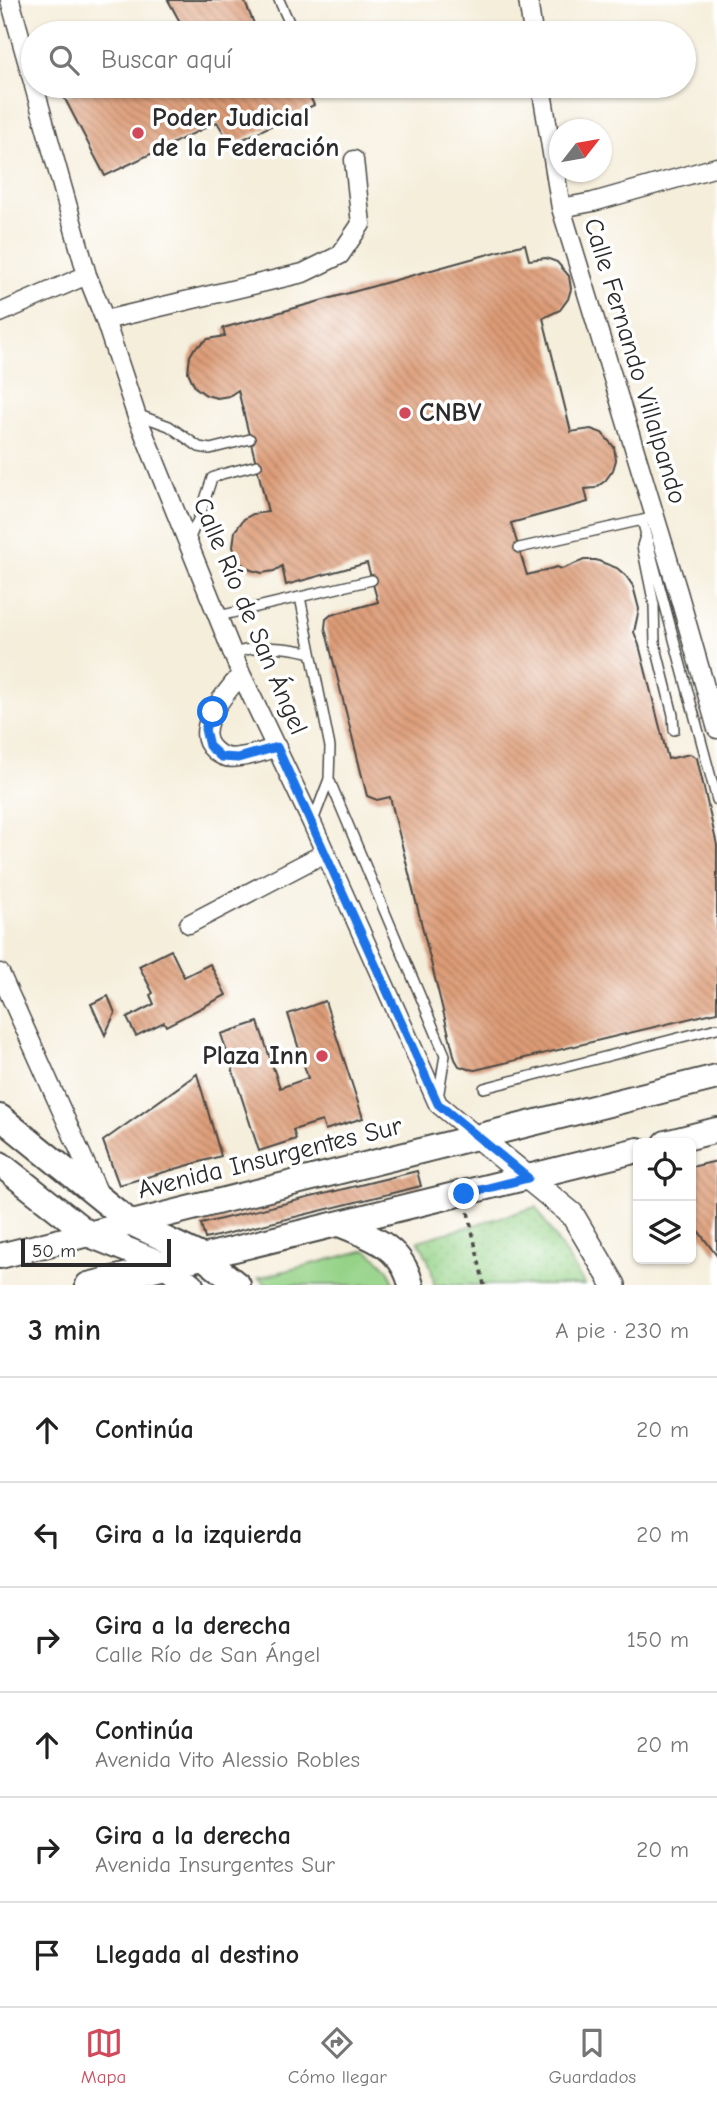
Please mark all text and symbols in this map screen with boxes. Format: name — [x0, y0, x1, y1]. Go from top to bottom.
search box — [21, 21, 696, 98]
icon: search — [45, 41, 83, 79]
text: Buscar aquí — [101, 45, 232, 75]
place label: Poder Judicial de la Federación — [152, 103, 339, 163]
north arrow — [549, 119, 612, 182]
marker: Poder Judicial de la Federación — [130, 125, 146, 141]
street label: Calle Fernando Villalpando — [577, 214, 693, 508]
place label: CNBV — [419, 398, 481, 428]
marker: CNBV — [397, 405, 413, 421]
street label: Calle Río de San Ángel — [186, 493, 314, 739]
route start — [197, 696, 228, 727]
place label: Plaza Inn — [202, 1041, 308, 1071]
marker: Plaza Inn — [314, 1048, 330, 1064]
street label: Avenida Insurgentes Sur — [135, 1110, 406, 1205]
map controls — [633, 1138, 696, 1264]
button: locate — [633, 1138, 696, 1201]
route end — [448, 1178, 479, 1209]
button: layers — [633, 1201, 696, 1264]
scale bar — [21, 1236, 172, 1268]
text: 50 m — [32, 1240, 76, 1262]
text: 3 min — [28, 1313, 101, 1348]
text: A pie · 230 m — [555, 1317, 689, 1344]
icon: ahead — [28, 1411, 66, 1449]
text: Continúa — [95, 1415, 194, 1445]
text: 20 m — [636, 1416, 689, 1443]
icon: left — [28, 1516, 66, 1554]
text: Gira a la izquierda — [95, 1520, 302, 1550]
text: 20 m — [636, 1521, 689, 1548]
text: Gira a la derecha — [95, 1611, 291, 1641]
icon: right — [28, 1621, 66, 1659]
text: 150 m — [627, 1626, 689, 1653]
text: Calle Río de San Ángel — [95, 1641, 320, 1668]
text: Continúa — [95, 1716, 194, 1746]
icon: ahead — [28, 1726, 66, 1764]
text: 20 m — [636, 1731, 689, 1758]
text: Avenida Vito Alessio Robles — [95, 1746, 360, 1773]
text: Gira a la derecha — [95, 1821, 291, 1851]
icon: right — [28, 1831, 66, 1869]
text: 20 m — [636, 1836, 689, 1863]
text: Avenida Insurgentes Sur — [95, 1851, 335, 1878]
icon: arrive — [28, 1936, 66, 1974]
text: Llegada al destino — [95, 1940, 299, 1970]
tab: Mapa — [81, 2024, 126, 2088]
tab: Cómo llegar — [288, 2024, 387, 2088]
tab: Guardados — [548, 2024, 636, 2088]

